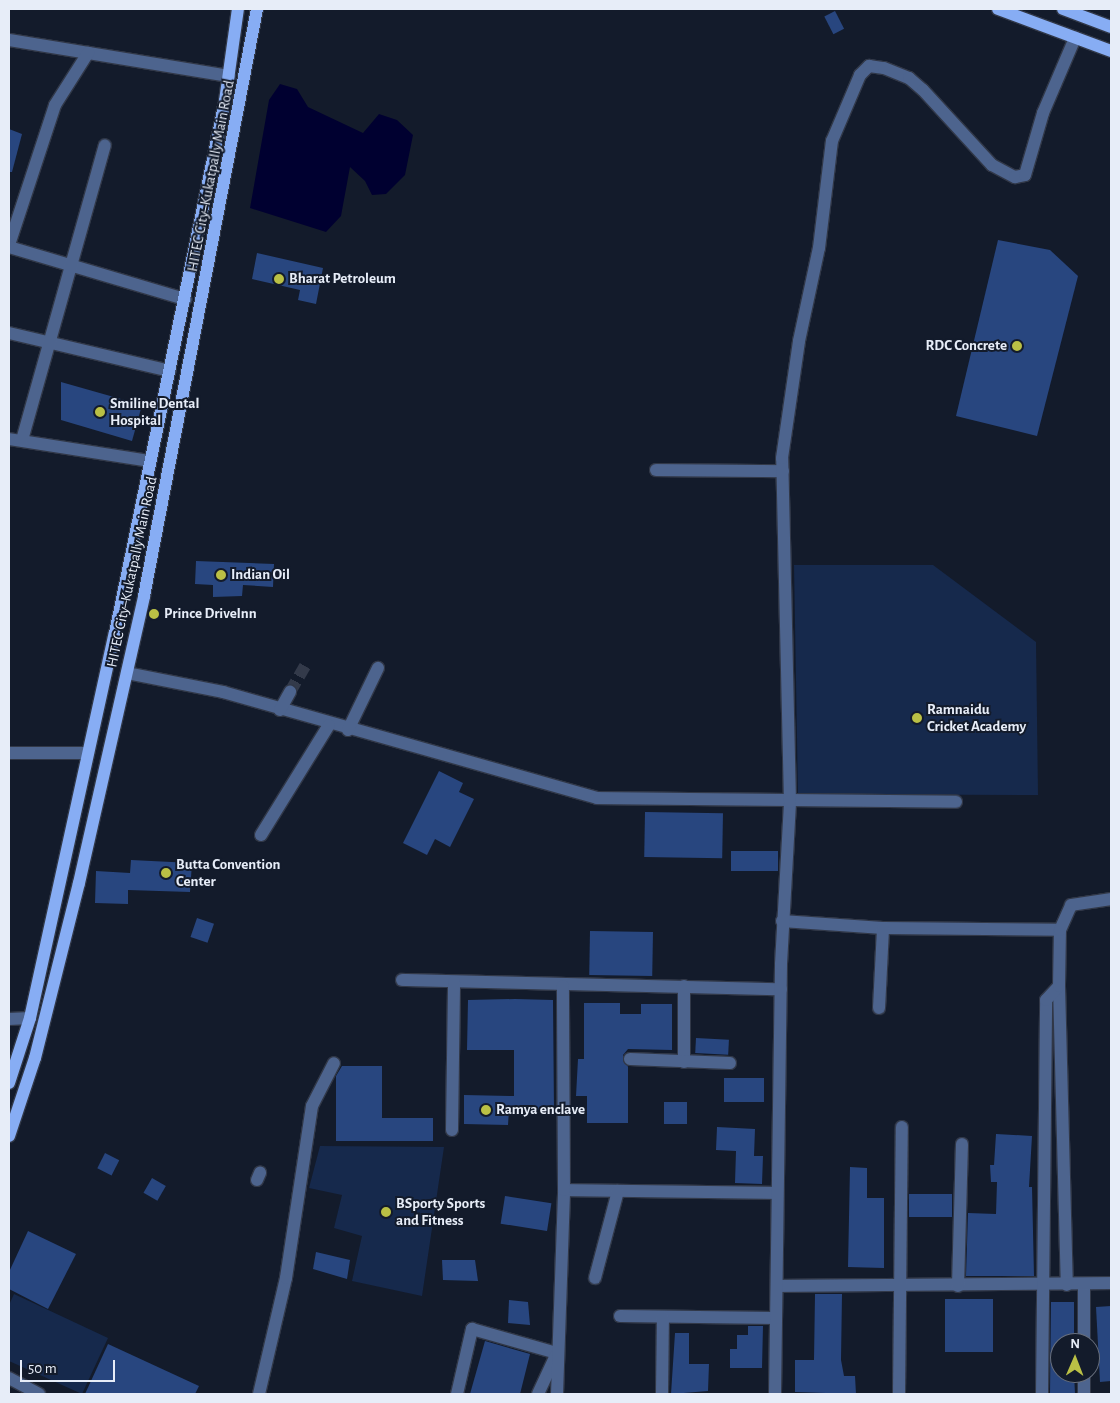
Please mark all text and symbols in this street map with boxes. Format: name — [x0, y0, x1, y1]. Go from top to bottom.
street label: HITEC City–Kukatpally Main Road — [184, 79, 238, 273]
place label: Bharat Petroleum — [289, 270, 396, 288]
marker: Bharat Petroleum — [273, 273, 285, 285]
place label: RDC Concrete — [925, 337, 1007, 355]
marker: RDC Concrete — [1011, 340, 1023, 352]
place label: Smiline Dental Hospital — [110, 394, 199, 429]
marker: Smiline Dental Hospital — [94, 406, 106, 418]
street label: HITEC City–Kukatpally Main Road — [103, 475, 161, 669]
place label: Indian Oil — [231, 566, 290, 584]
marker: Indian Oil — [215, 569, 227, 581]
place label: Prince DriveInn — [164, 605, 257, 623]
marker: Prince DriveInn — [148, 608, 160, 620]
place label: Ramnaidu Cricket Academy — [927, 700, 1026, 735]
marker: Ramnaidu Cricket Academy — [911, 712, 923, 724]
place label: Butta Convention Center — [176, 855, 280, 890]
marker: Butta Convention Center — [160, 867, 172, 879]
place label: Ramya enclave — [496, 1101, 585, 1119]
marker: Ramya enclave — [480, 1104, 492, 1116]
place label: BSporty Sports and Fitness — [396, 1194, 485, 1229]
marker: BSporty Sports and Fitness — [380, 1206, 392, 1218]
north arrow — [1050, 1333, 1100, 1383]
text: N — [1070, 1337, 1080, 1351]
scale bar — [22, 1350, 118, 1382]
text: 50 m — [28, 1361, 57, 1376]

